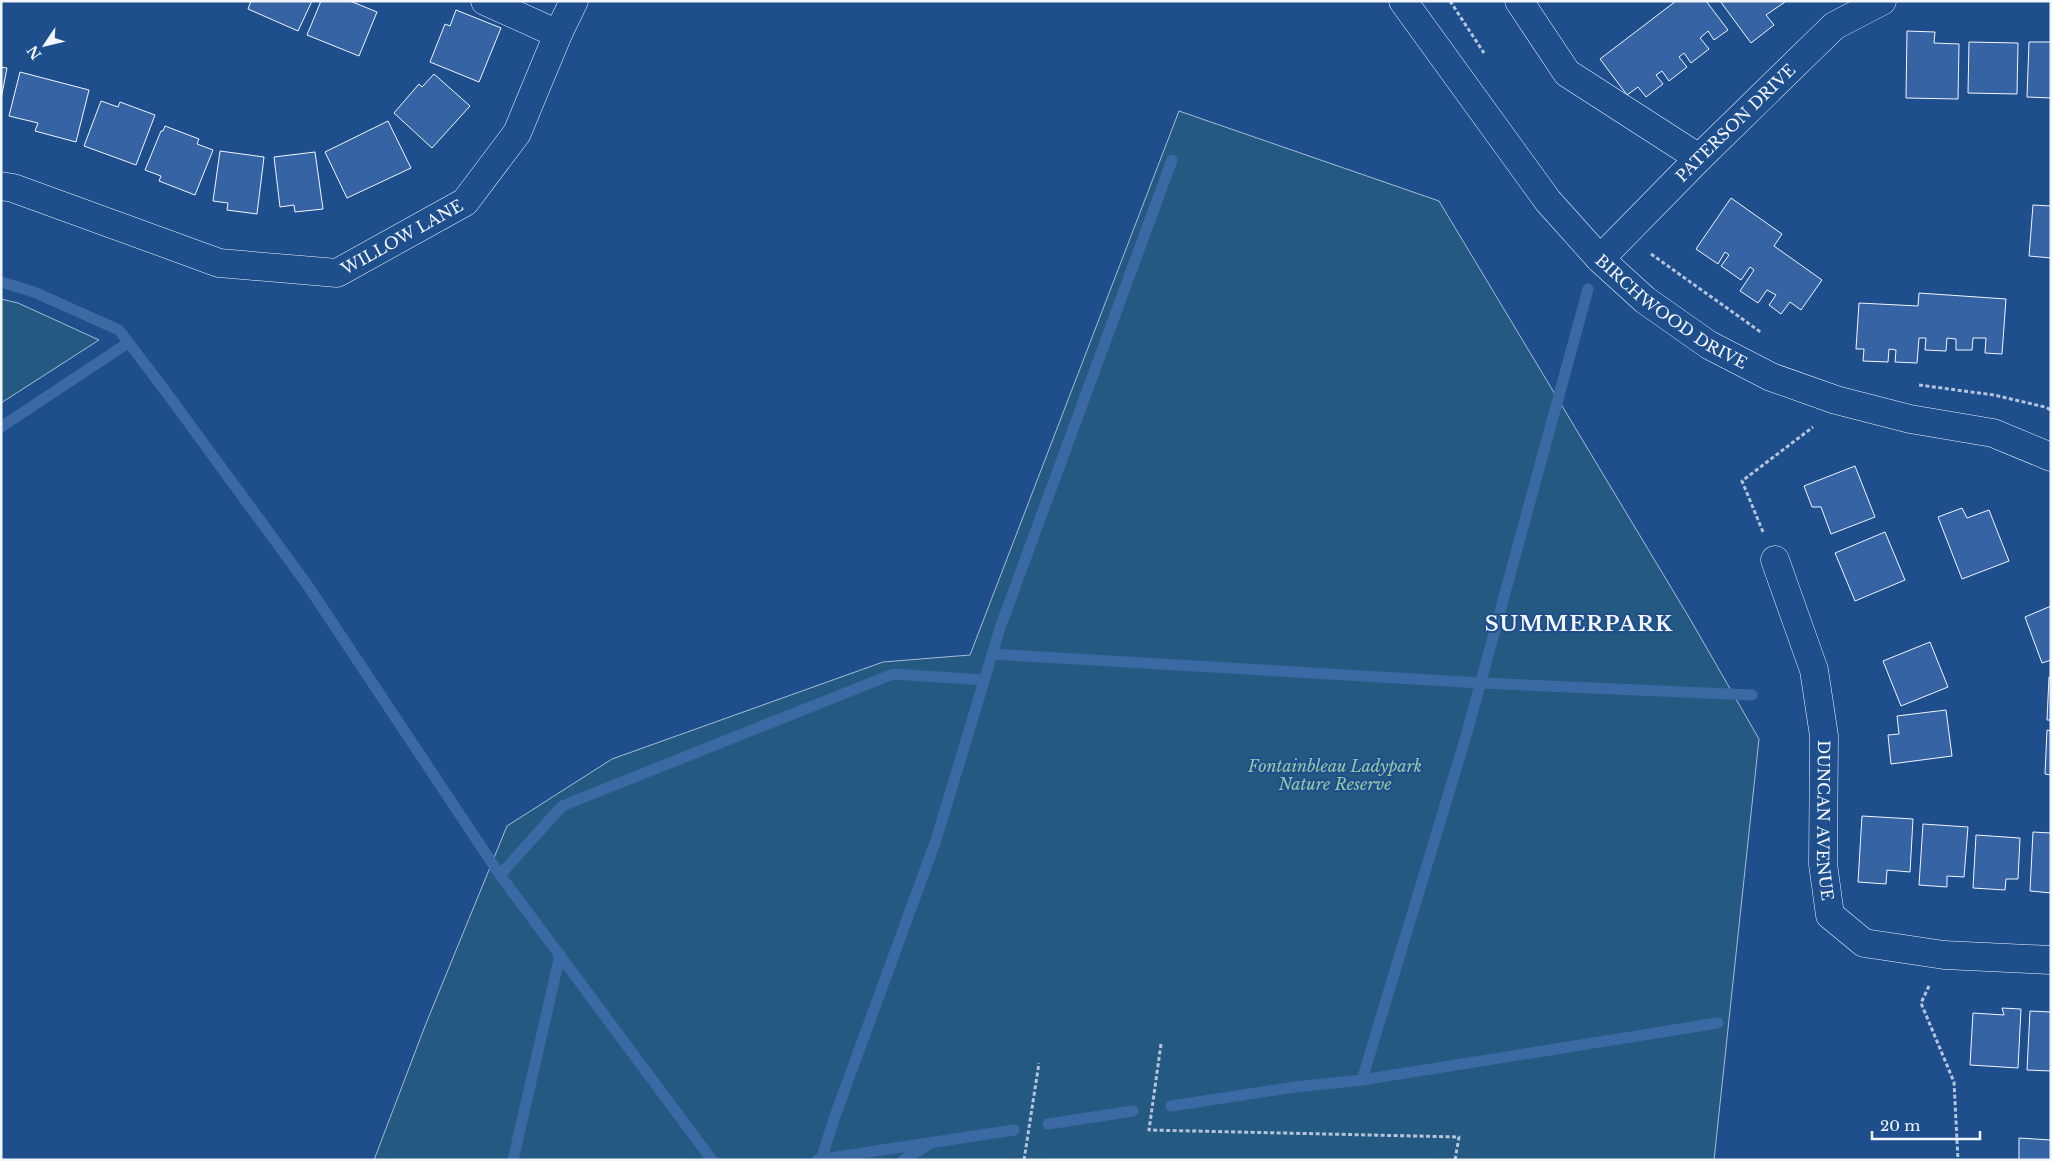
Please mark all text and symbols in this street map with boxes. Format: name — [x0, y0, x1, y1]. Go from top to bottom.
north arrow — [20, 20, 70, 70]
text: N — [23, 42, 46, 63]
street label: PATERSON DRIVE — [1671, 60, 1799, 186]
street label: WILLOW LANE — [337, 195, 466, 279]
street label: BIRCHWOOD DRIVE — [1591, 250, 1751, 373]
district label: SUMMERPARK — [1485, 611, 1673, 637]
street label: DUNCAN AVENUE — [1813, 740, 1838, 902]
park label: Fontainbleau Ladypark Nature Reserve — [1247, 756, 1422, 794]
scale bar — [1872, 1108, 1980, 1140]
text: 20 m — [1880, 1116, 1920, 1135]

